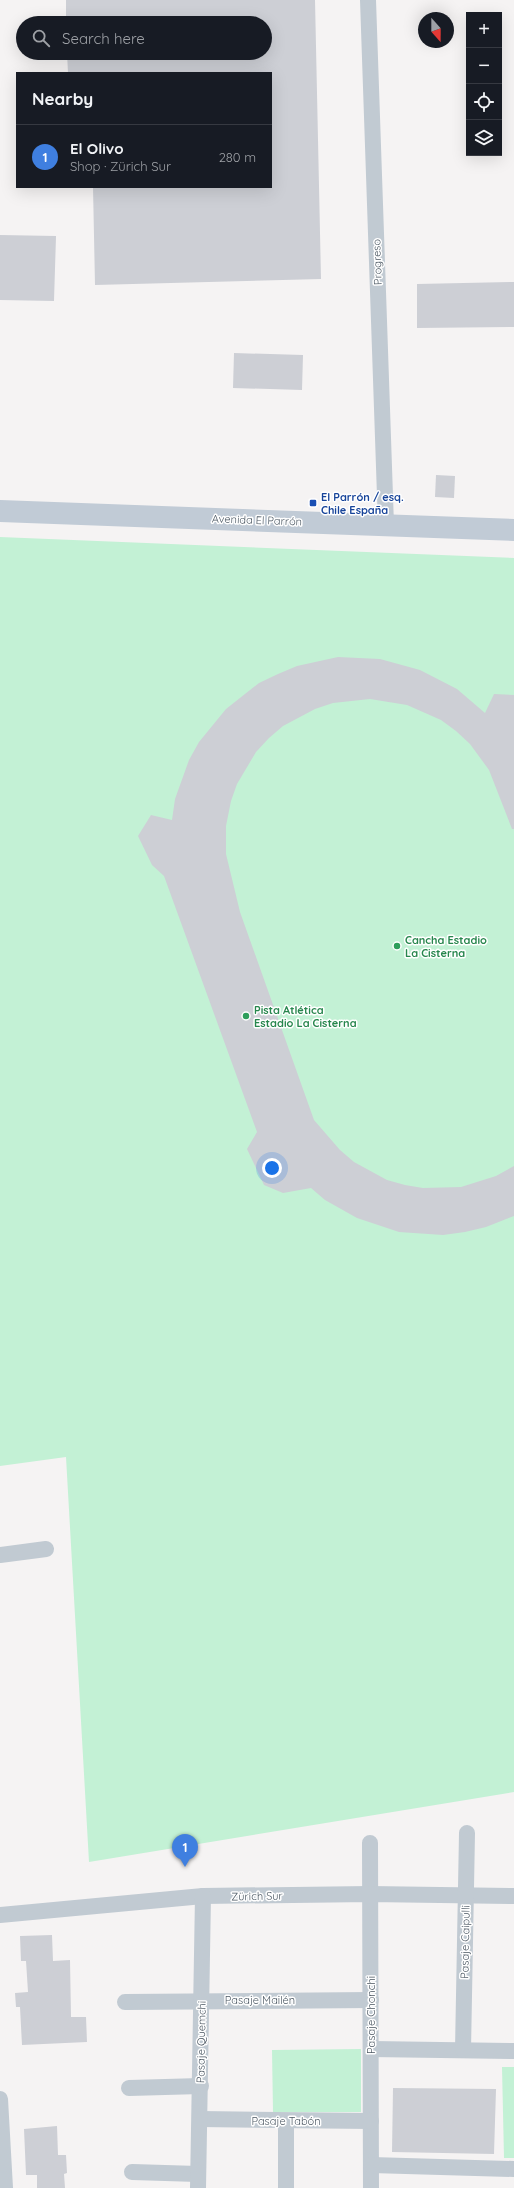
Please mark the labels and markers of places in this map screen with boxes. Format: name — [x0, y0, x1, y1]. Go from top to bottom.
place label: El Parrón / esq. Chile España — [321, 490, 404, 517]
marker: El Parrón / esq. Chile España — [308, 498, 318, 508]
place label: Cancha Estadio La Cisterna — [405, 933, 487, 960]
marker: Cancha Estadio La Cisterna — [392, 941, 402, 951]
place label: Pista Atlética Estadio La Cisterna — [254, 1003, 357, 1030]
marker: Pista Atlética Estadio La Cisterna — [241, 1011, 251, 1021]
pin: 1 — [172, 1834, 198, 1867]

